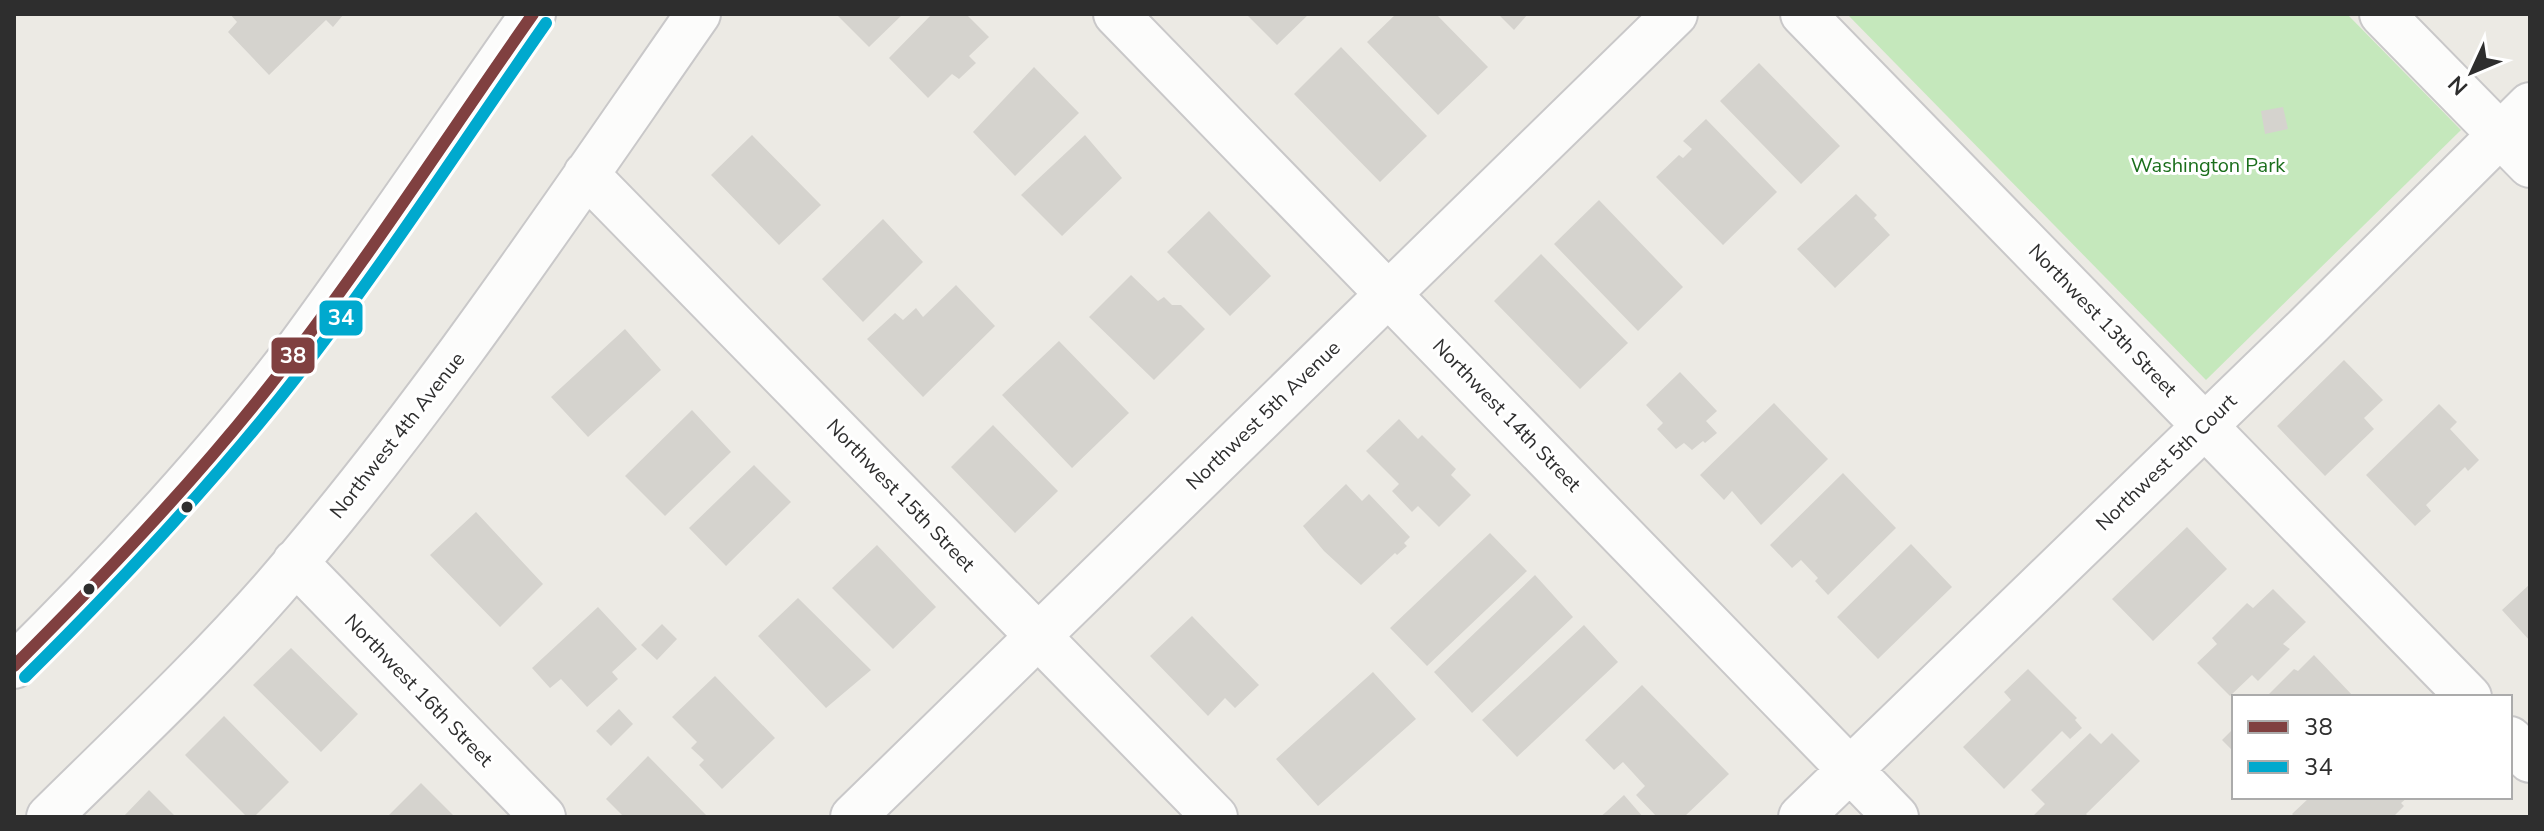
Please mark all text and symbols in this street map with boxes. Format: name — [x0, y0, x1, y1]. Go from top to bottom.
north arrow — [2432, 32, 2512, 112]
text: N — [2442, 69, 2475, 102]
park label: Washington Park — [2131, 152, 2286, 179]
street label: Northwest 13th Street — [2022, 238, 2184, 403]
line badge: 34 — [318, 299, 364, 337]
text: 34 — [328, 303, 354, 333]
street label: Northwest 14th Street — [1426, 333, 1588, 498]
street label: Northwest 5th Avenue — [1180, 335, 1346, 496]
line badge: 38 — [270, 336, 316, 375]
text: 38 — [280, 341, 306, 371]
street label: Northwest 4th Avenue — [324, 346, 471, 524]
street label: Northwest 5th Court — [2090, 387, 2243, 537]
street label: Northwest 15th Street — [820, 413, 982, 578]
unlabelled marker — [179, 499, 195, 515]
unlabelled marker — [81, 581, 97, 597]
street label: Northwest 16th Street — [338, 608, 500, 773]
legend — [2232, 695, 2512, 799]
text: 38 — [2304, 711, 2333, 743]
text: 34 — [2304, 751, 2333, 783]

